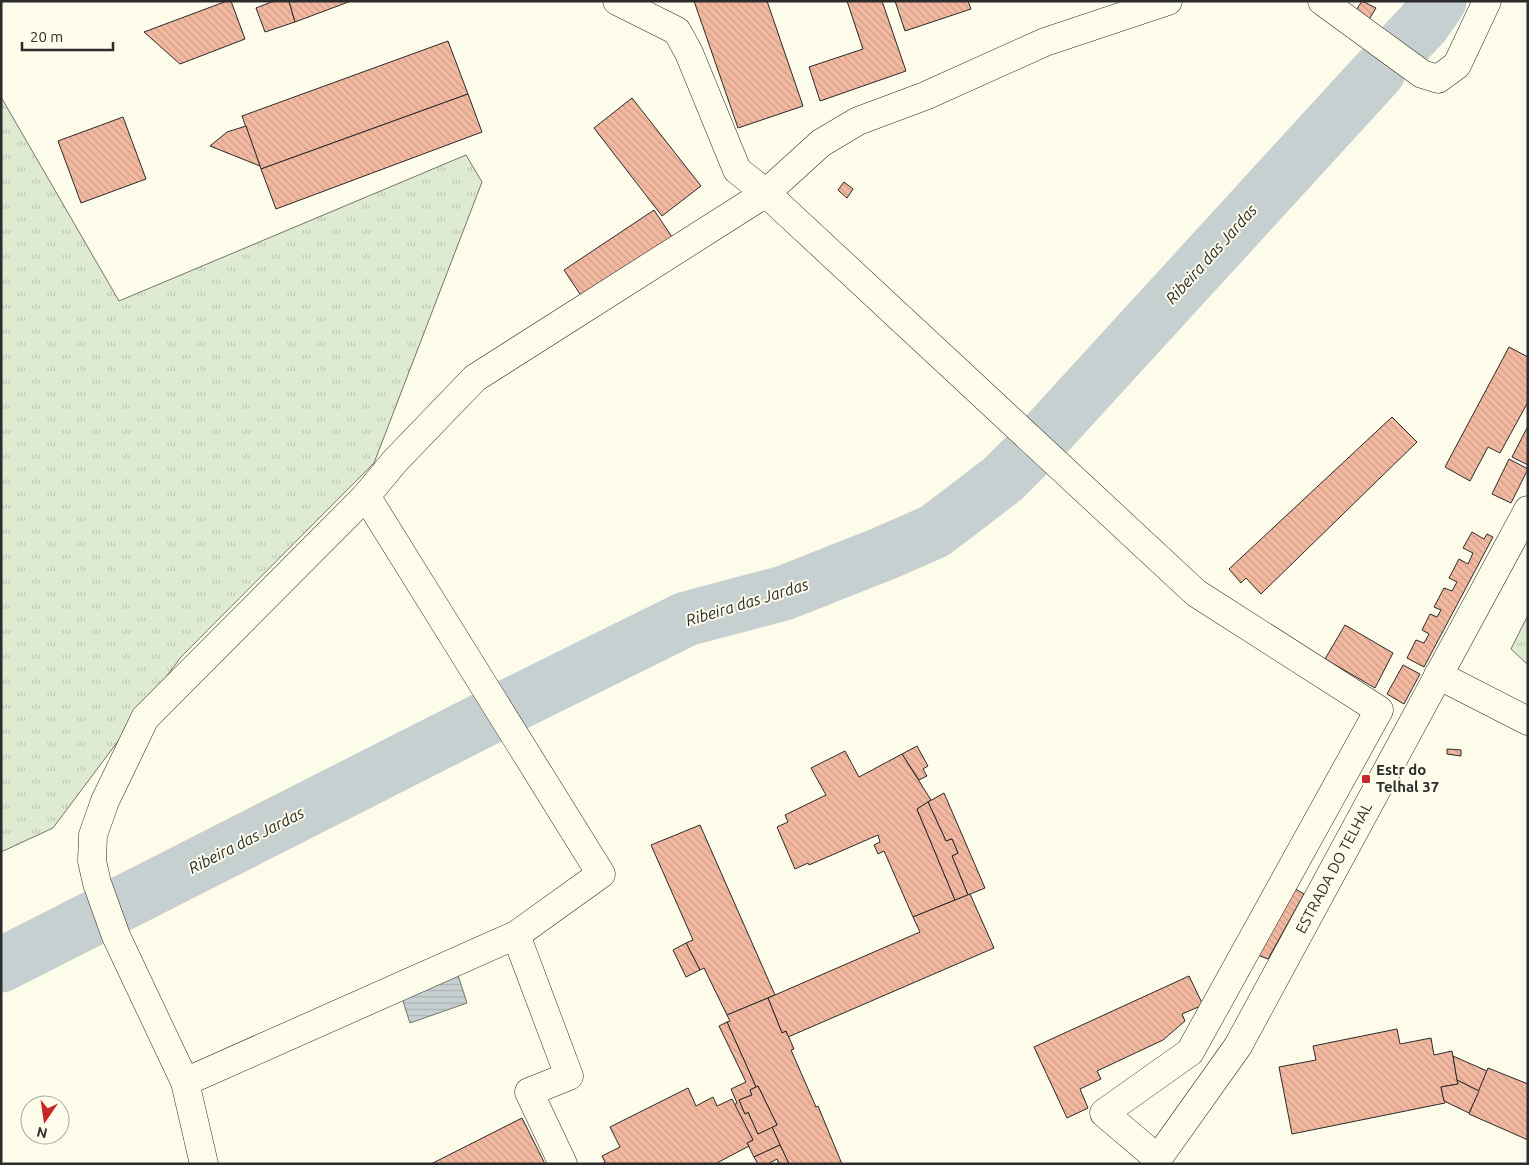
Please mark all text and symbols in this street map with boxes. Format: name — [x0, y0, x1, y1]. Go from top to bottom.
scale bar — [22, 20, 114, 52]
text: 20 m — [30, 28, 63, 45]
water label: Ribeira das Jardas — [1162, 200, 1260, 307]
water label: Ribeira das Jardas — [683, 575, 811, 629]
place label: Estr do Telhal 37 — [1376, 761, 1439, 795]
marker: Estr do Telhal 37 — [1360, 773, 1372, 785]
street label: ESTRADA DO TELHAL — [1292, 799, 1375, 936]
water label: Ribeira das Jardas — [185, 803, 307, 877]
north arrow — [20, 1095, 70, 1145]
text: N — [35, 1124, 49, 1142]

